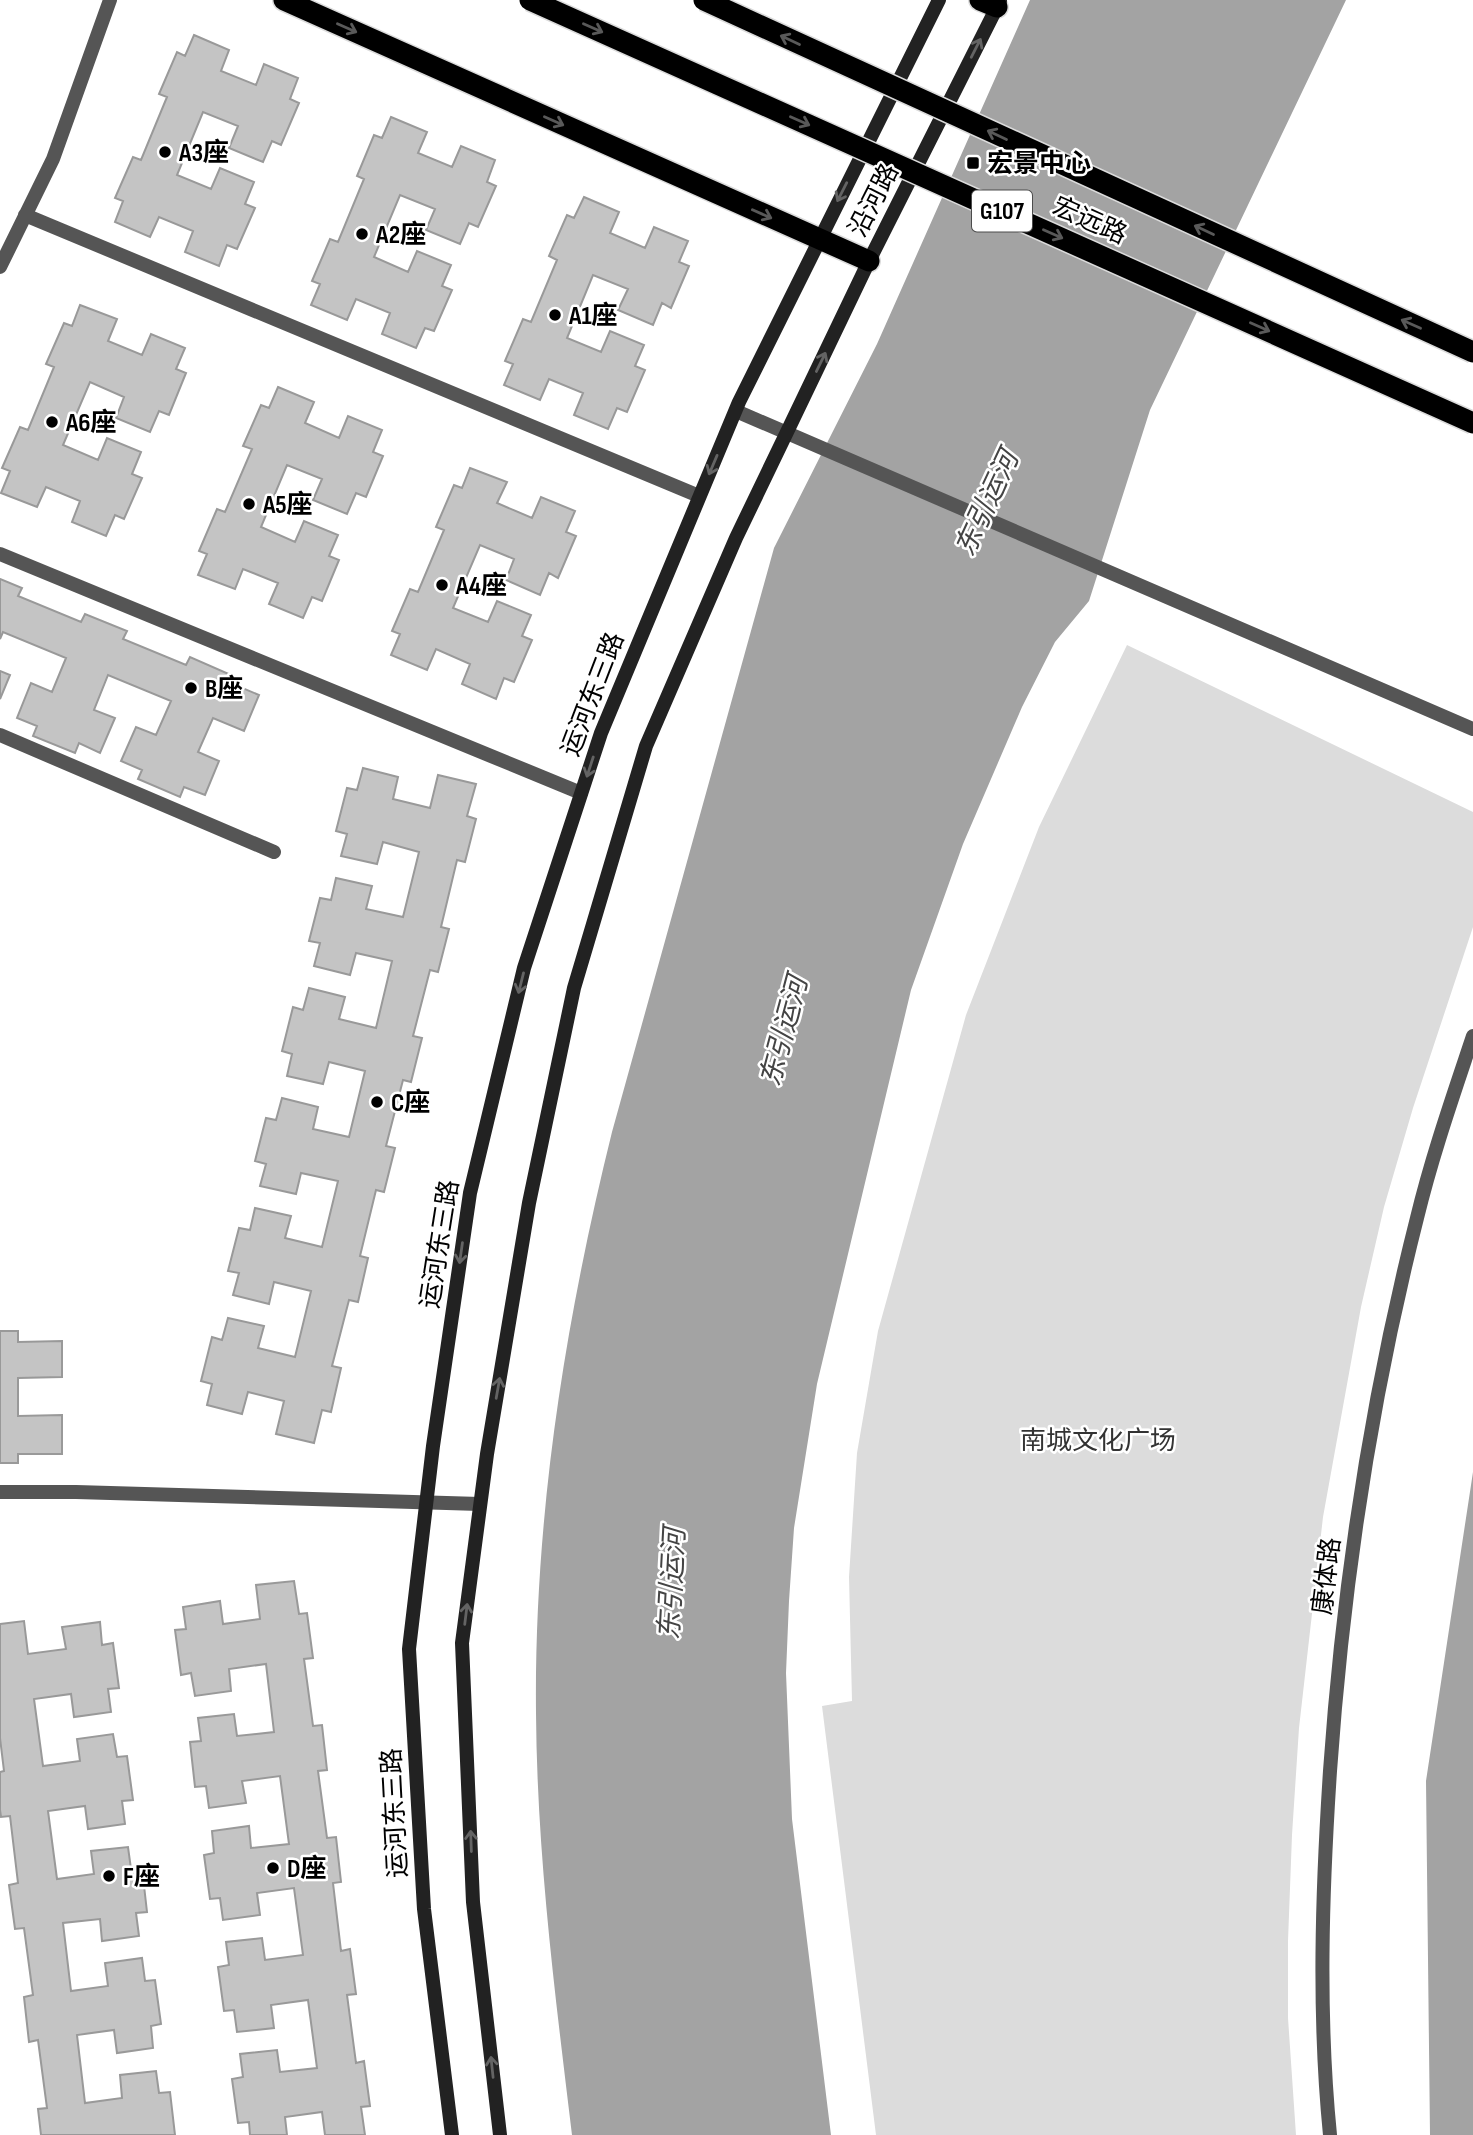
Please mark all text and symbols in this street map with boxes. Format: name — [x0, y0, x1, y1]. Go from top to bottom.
one-way arrow — [335, 22, 357, 35]
one-way arrow — [581, 22, 603, 35]
one-way arrow — [780, 32, 801, 45]
one-way arrow — [970, 38, 984, 59]
one-way arrow — [543, 115, 564, 128]
one-way arrow — [789, 115, 810, 128]
one-way arrow — [987, 128, 1008, 141]
place label: A3座 — [178, 138, 229, 169]
marker: A3座 — [157, 144, 173, 160]
place label: 宏景中心 — [987, 149, 1091, 180]
marker: 宏景中心 — [965, 155, 981, 171]
street label: 沿河路 — [843, 159, 906, 242]
one-way arrow — [835, 182, 849, 202]
road number: G107 — [972, 190, 1032, 232]
street label: 宏远路 — [1047, 191, 1131, 251]
one-way arrow — [751, 208, 772, 221]
place label: A2座 — [375, 220, 426, 251]
one-way arrow — [1193, 223, 1215, 236]
marker: A2座 — [354, 226, 370, 242]
one-way arrow — [1041, 228, 1063, 241]
place label: A1座 — [568, 301, 618, 332]
marker: A1座 — [547, 307, 563, 323]
one-way arrow — [1401, 317, 1422, 330]
one-way arrow — [1249, 321, 1270, 334]
one-way arrow — [814, 352, 828, 373]
place label: A6座 — [65, 408, 117, 439]
marker: A6座 — [44, 414, 60, 430]
water label: 东引运河 — [949, 441, 1028, 561]
one-way arrow — [705, 454, 718, 475]
place label: A5座 — [262, 490, 313, 521]
marker: A5座 — [241, 496, 257, 512]
place label: A4座 — [455, 571, 507, 602]
marker: A4座 — [434, 577, 450, 593]
street label: 运河东三路 — [556, 628, 631, 761]
place label: B座 — [205, 674, 243, 705]
marker: B座 — [183, 680, 199, 696]
one-way arrow — [583, 755, 595, 777]
water label: 东引运河 — [754, 968, 816, 1090]
one-way arrow — [513, 971, 527, 994]
place label: C座 — [391, 1088, 430, 1119]
marker: C座 — [369, 1094, 385, 1110]
street label: 运河东三路 — [415, 1178, 466, 1311]
one-way arrow — [454, 1241, 467, 1264]
one-way arrow — [492, 1378, 505, 1400]
park label: 南城文化广场 — [1020, 1426, 1176, 1457]
water label: 东引运河 — [653, 1522, 692, 1641]
street label: 康体路 — [1307, 1536, 1348, 1617]
one-way arrow — [460, 1603, 473, 1626]
street label: 运河东三路 — [377, 1747, 414, 1879]
one-way arrow — [464, 1830, 477, 1853]
place label: D座 — [287, 1854, 326, 1885]
marker: D座 — [265, 1860, 281, 1876]
place label: F座 — [123, 1862, 160, 1893]
marker: F座 — [101, 1868, 117, 1884]
one-way arrow — [485, 2056, 498, 2079]

